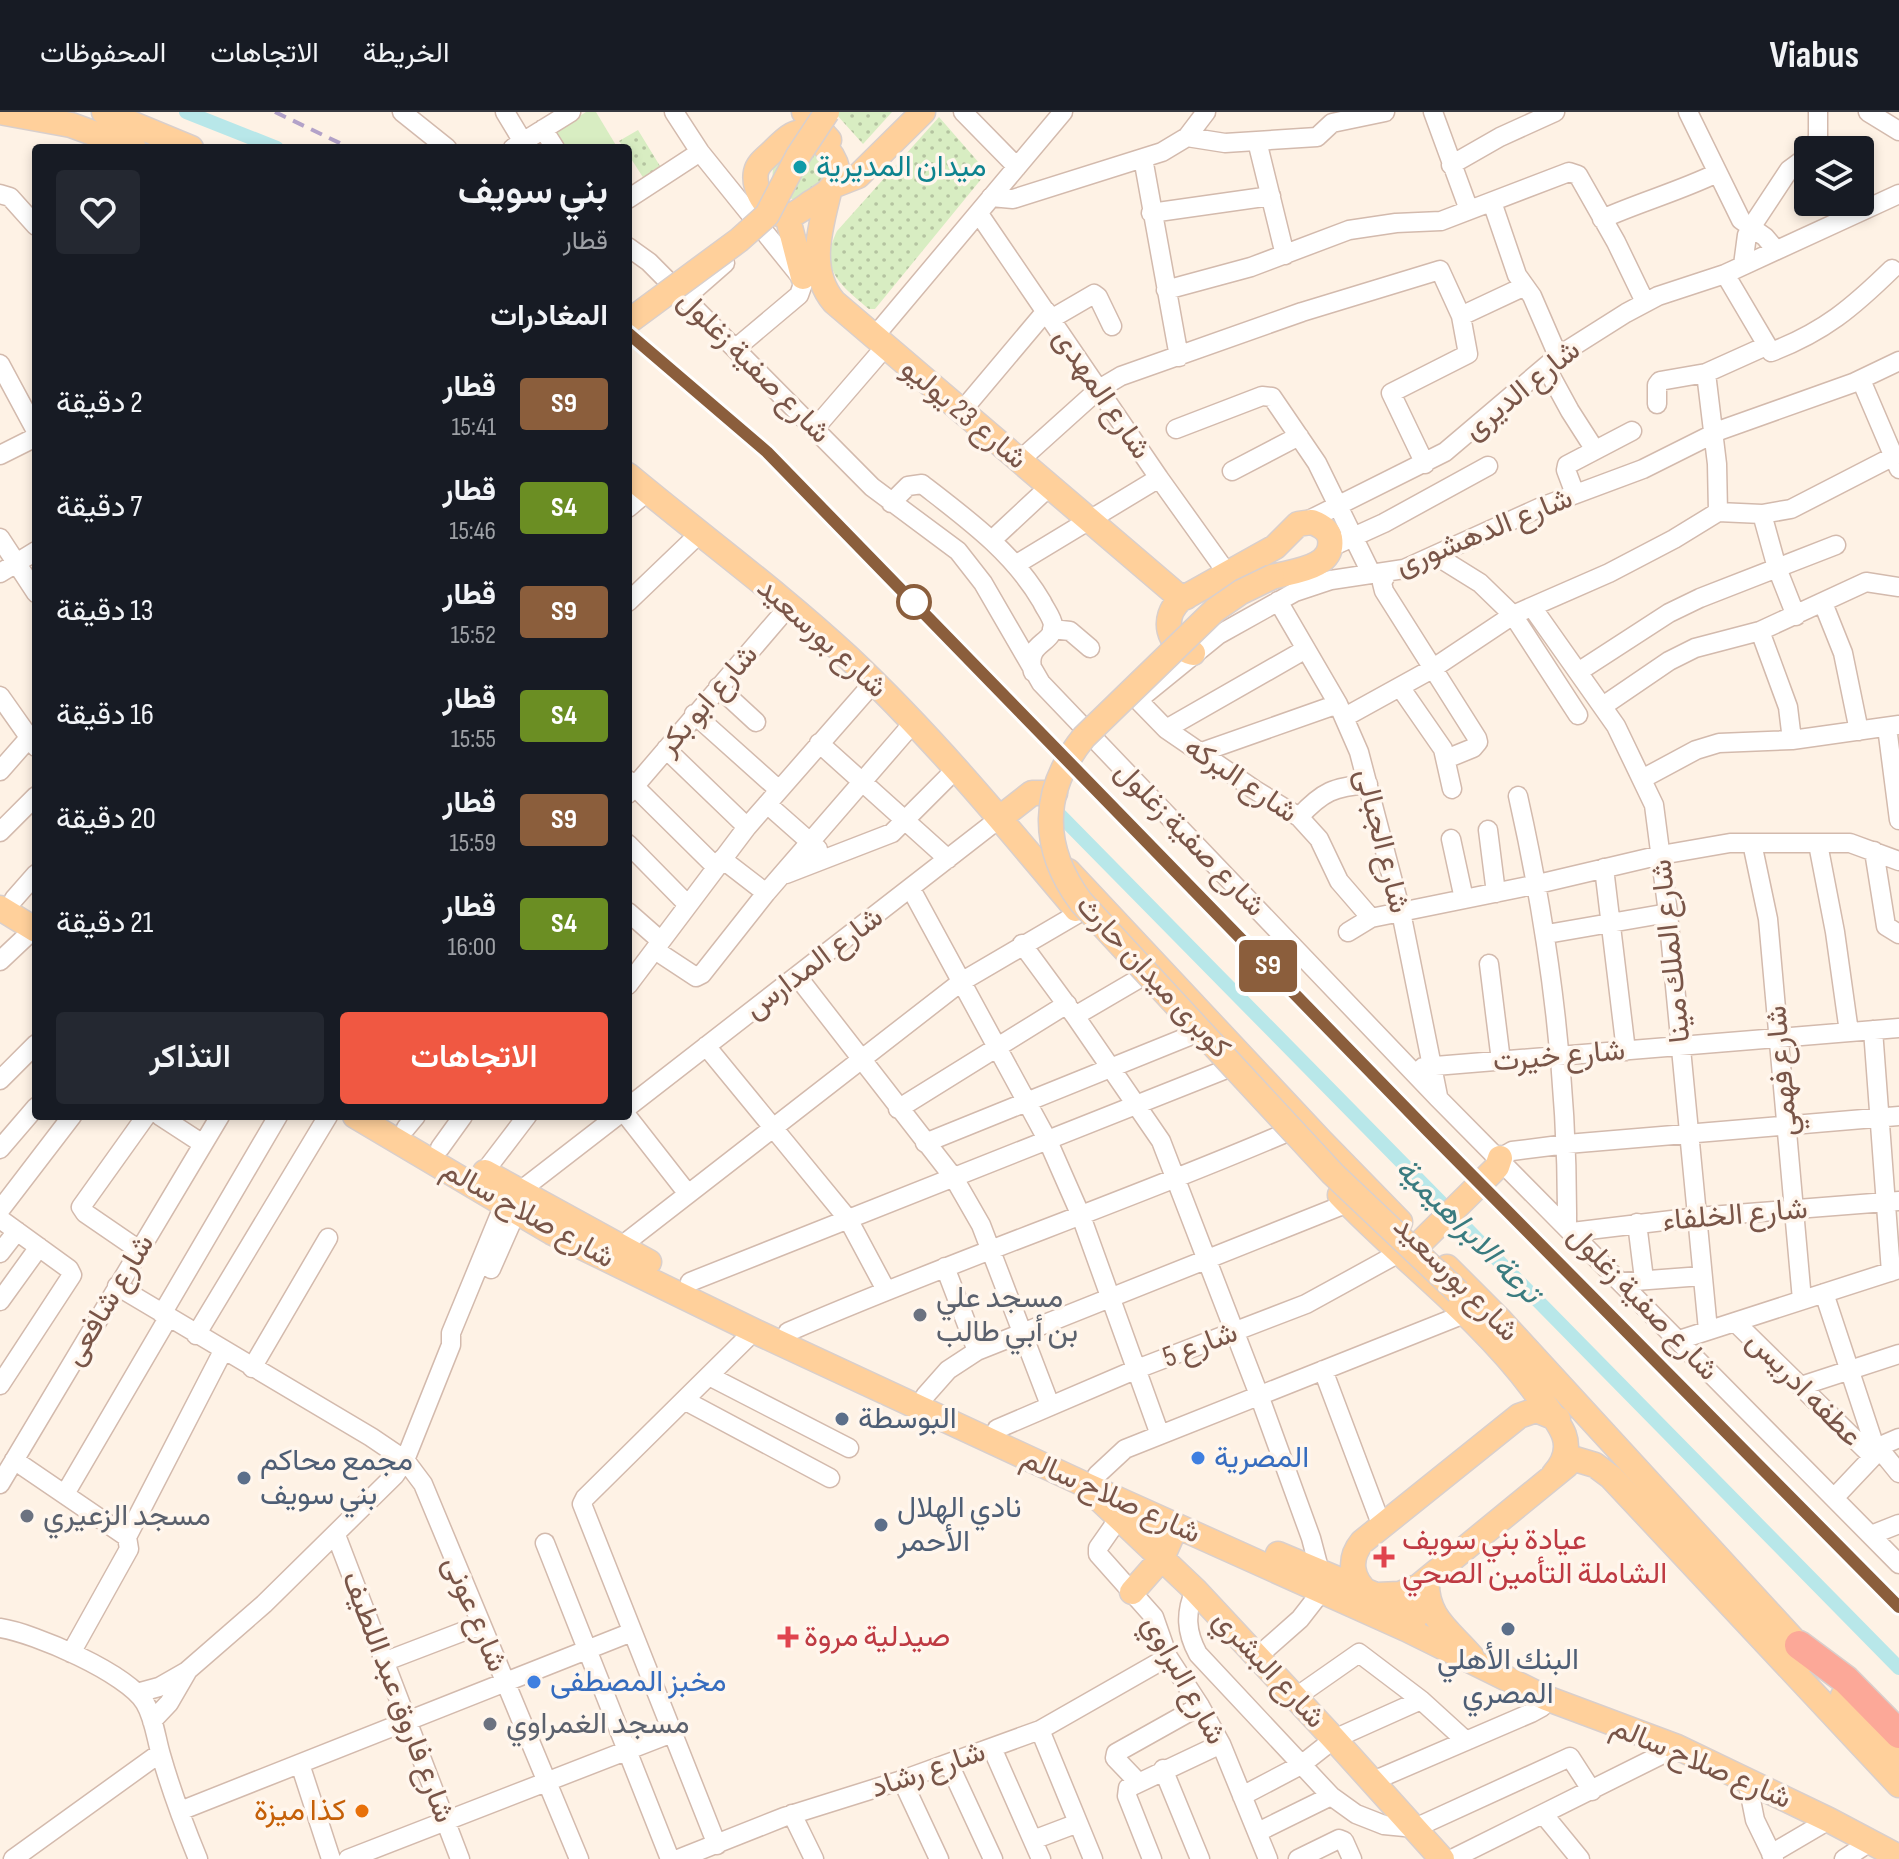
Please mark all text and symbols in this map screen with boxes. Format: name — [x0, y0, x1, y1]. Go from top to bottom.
text: Viabus — [1769, 33, 1859, 78]
text: المحفوظات — [40, 37, 166, 70]
text: الاتجاهات — [210, 37, 319, 70]
text: الخريطة — [363, 37, 449, 70]
map controls — [1794, 136, 1874, 216]
button: layers — [1794, 136, 1874, 216]
place label: ميدان المديرية — [816, 149, 986, 185]
marker: ميدان المديرية — [791, 158, 809, 176]
text: بني سويف — [458, 169, 608, 214]
button: heart — [56, 170, 140, 254]
text: قطار — [563, 226, 608, 257]
street label: شارع صفية زغلول — [669, 283, 838, 452]
text: المغادرات — [490, 298, 608, 334]
street label: شارع المهدى — [1044, 322, 1159, 467]
street label: شارع الديرى — [1456, 332, 1588, 449]
street label: شارع 23 يوليو — [893, 351, 1034, 478]
text: قطار — [443, 369, 496, 405]
text: 2 دقيقة — [56, 385, 143, 421]
text: S9 — [551, 387, 577, 420]
text: 15:41 — [452, 412, 496, 443]
text: قطار — [443, 473, 496, 509]
street label: شارع الدهشورى — [1390, 480, 1578, 585]
text: 7 دقيقة — [56, 489, 142, 525]
text: S4 — [551, 491, 577, 524]
text: 15:46 — [449, 516, 496, 547]
street label: شارع بورسعيد — [749, 570, 895, 707]
text: قطار — [443, 577, 496, 613]
unlabelled marker — [897, 585, 931, 619]
text: 13 دقيقة — [56, 593, 153, 629]
text: S9 — [551, 595, 577, 628]
text: 15:52 — [450, 620, 496, 651]
street label: شارع ابو بكر — [650, 637, 767, 764]
text: قطار — [443, 681, 496, 717]
text: 16 دقيقة — [56, 697, 154, 733]
text: S4 — [551, 699, 577, 732]
text: 15:55 — [451, 724, 496, 755]
street label: شارع البركه — [1177, 729, 1304, 832]
street label: شارع صفية زغلول — [1106, 754, 1273, 925]
street label: شارع الجبالى — [1346, 765, 1417, 917]
text: قطار — [443, 785, 496, 821]
text: 20 دقيقة — [56, 801, 156, 837]
text: S9 — [551, 803, 577, 836]
text: 15:59 — [450, 828, 496, 859]
street label: شارع الملك مينا — [1643, 857, 1700, 1045]
street label: كوبرى ميدان حارث — [1068, 888, 1238, 1066]
text: قطار — [443, 889, 496, 925]
street label: شارع المدارس — [738, 899, 891, 1028]
text: 21 دقيقة — [56, 905, 153, 941]
text: S4 — [551, 907, 577, 940]
text: 16:00 — [447, 932, 496, 963]
line badge: S9 — [1232, 940, 1304, 992]
text: S9 — [1255, 949, 1281, 982]
street label: شارع فهمي — [1758, 1004, 1811, 1138]
button: التذاكر — [56, 1012, 324, 1104]
button: الاتجاهات — [340, 1012, 608, 1104]
street label: شارع خيرت — [1491, 1032, 1627, 1081]
water label: ترعة الابراهيمية — [1387, 1150, 1552, 1315]
street label: شارع صلاح سالم — [435, 1152, 621, 1277]
street label: شارع الخلفاء — [1661, 1191, 1809, 1240]
street label: شارع بورسعيد — [1385, 1209, 1526, 1350]
street label: شارع صفية زغلول — [1559, 1218, 1726, 1389]
street label: شارع شافعى — [56, 1228, 163, 1373]
place label: مسجد علي بن أبي طالب — [936, 1280, 1078, 1355]
marker: مسجد علي بن أبي طالب — [911, 1306, 929, 1324]
street label: شارع 5 — [1158, 1314, 1243, 1377]
street label: عطفه ادريس — [1739, 1324, 1869, 1454]
place label: البوسطة — [858, 1401, 957, 1437]
marker: البوسطة — [833, 1410, 851, 1428]
street label: شارع صلاح سالم — [1015, 1440, 1206, 1552]
place label: المصرية — [1214, 1440, 1309, 1476]
place label: مجمع محاكم بني سويف — [260, 1443, 413, 1518]
marker: المصرية — [1189, 1449, 1207, 1467]
marker: مجمع محاكم بني سويف — [235, 1469, 253, 1487]
place label: نادي الهلال الأحمر — [896, 1490, 1022, 1560]
place label: مسجد الزعيري — [43, 1498, 211, 1539]
marker: مسجد الزعيري — [18, 1507, 36, 1525]
marker: نادي الهلال الأحمر — [872, 1516, 890, 1534]
place label: عيادة بني سويف الشاملة التأمين الصحي — [1402, 1522, 1667, 1597]
marker: عيادة بني سويف الشاملة التأمين الصحي — [1373, 1546, 1395, 1568]
street label: شارع عونى — [434, 1551, 515, 1678]
street label: شارع فاروق عبد اللطيف — [333, 1566, 463, 1828]
street label: شارع البشري — [1201, 1602, 1333, 1739]
street label: شارع البراوي — [1129, 1609, 1234, 1753]
place label: صيدلية مروة — [804, 1619, 950, 1655]
marker: البنك الأهلي المصري — [1499, 1620, 1517, 1638]
marker: صيدلية مروة — [779, 1628, 797, 1646]
place label: البنك الأهلي المصري — [1437, 1642, 1579, 1717]
place label: مخبز المصطفى — [550, 1664, 726, 1700]
marker: مخبز المصطفى — [525, 1673, 543, 1691]
place label: مسجد الغمراوي — [506, 1706, 689, 1747]
street label: شارع صلاح سالم — [1605, 1709, 1797, 1818]
marker: مسجد الغمراوي — [481, 1715, 499, 1733]
street label: شارع رشاد — [866, 1734, 990, 1807]
place label: كذا ميزة — [254, 1793, 346, 1829]
marker: كذا ميزة — [353, 1802, 371, 1820]

